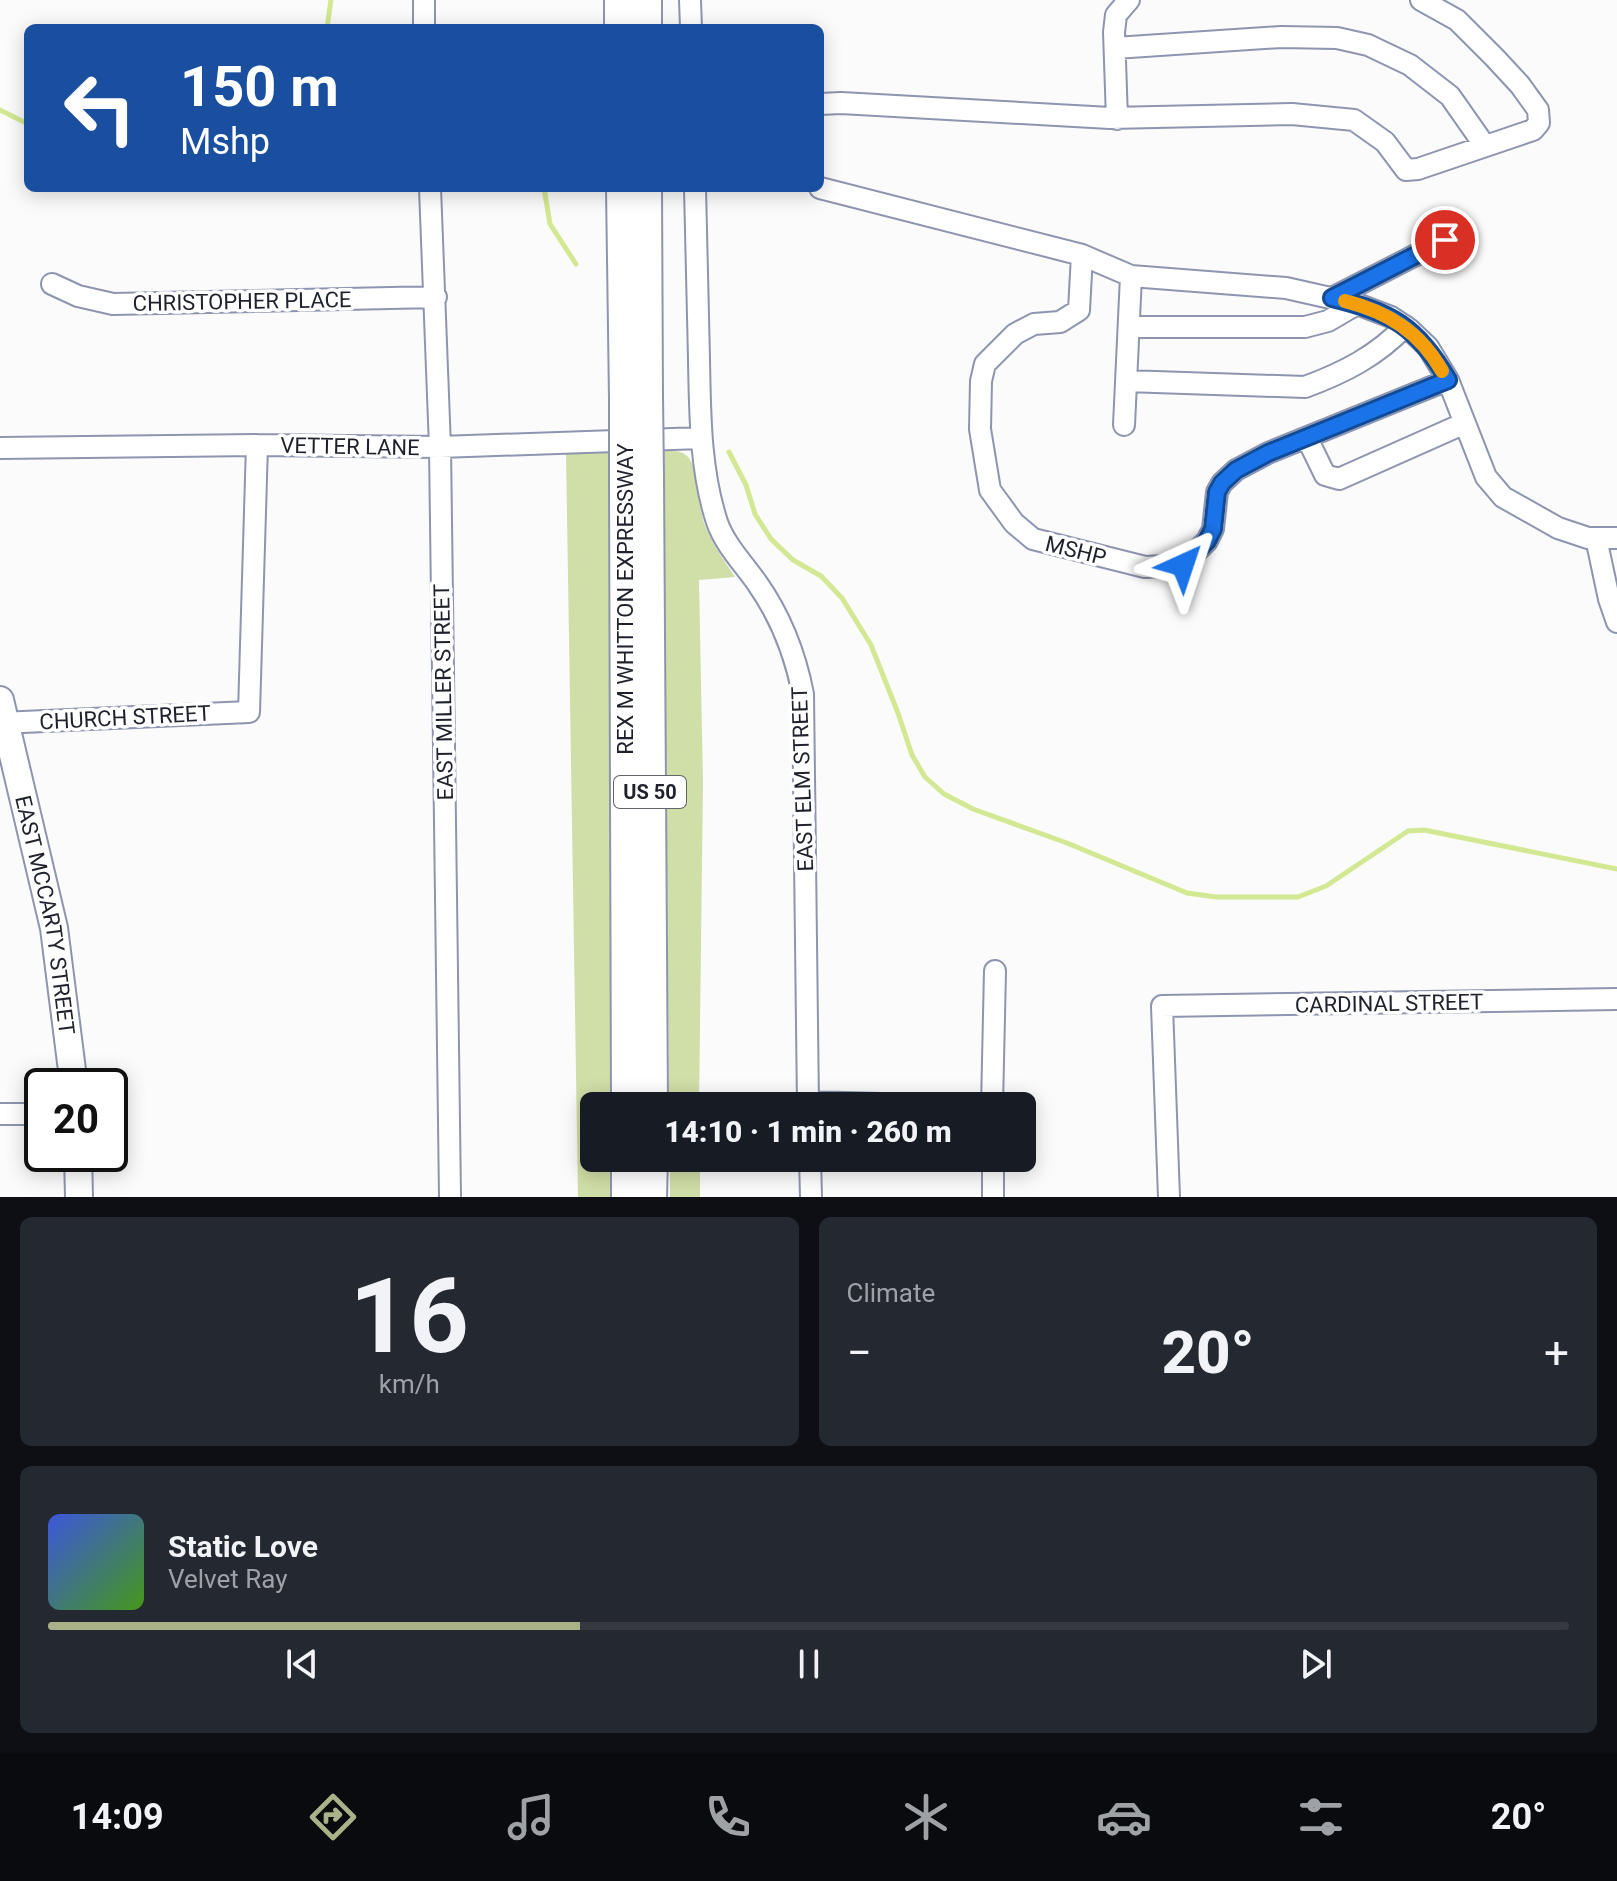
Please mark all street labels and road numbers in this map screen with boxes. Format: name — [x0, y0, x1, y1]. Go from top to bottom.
street label: CHRISTOPHER PLACE — [132, 287, 352, 316]
street label: VETTER LANE — [280, 433, 420, 460]
street label: REX M WHITTON EXPRESSWAY — [613, 443, 638, 755]
street label: MSHP — [1043, 531, 1109, 570]
street label: EAST MILLER STREET — [429, 584, 458, 800]
street label: EAST ELM STREET — [787, 686, 818, 872]
street label: CHURCH STREET — [39, 701, 211, 734]
road number: US 50 — [614, 776, 686, 808]
street label: EAST MCCARTY STREET — [10, 793, 79, 1036]
street label: CARDINAL STREET — [1295, 989, 1483, 1018]

